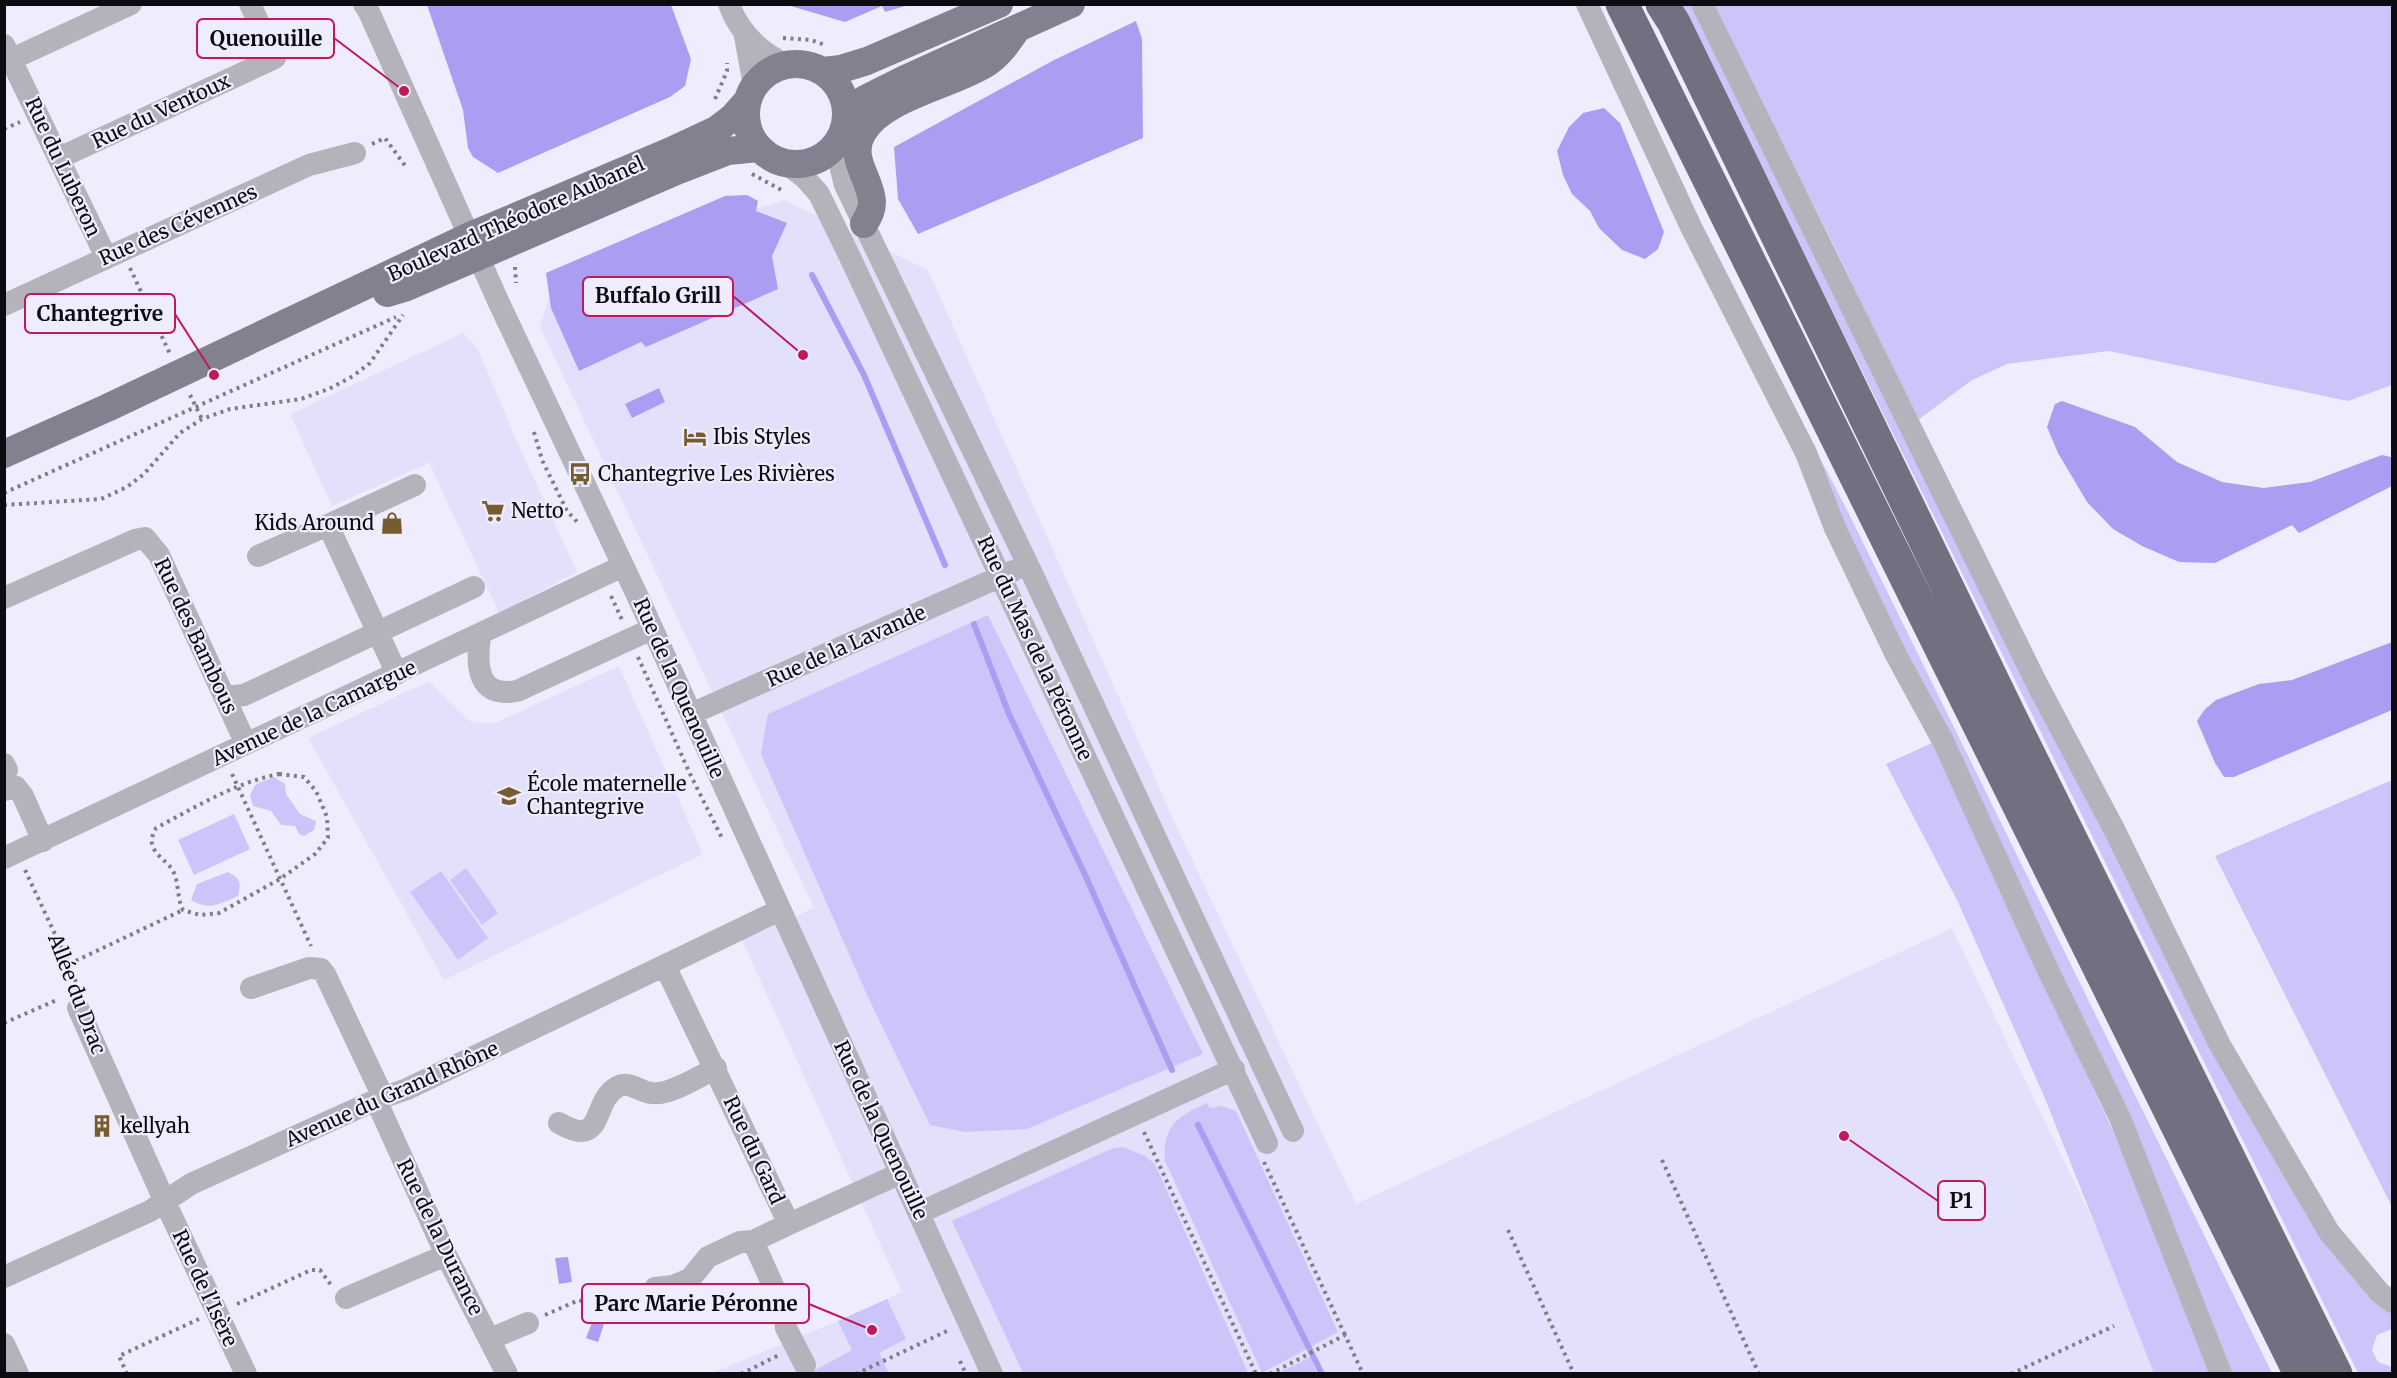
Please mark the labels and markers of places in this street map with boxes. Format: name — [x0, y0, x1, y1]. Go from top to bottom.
callout: Quenouille — [197, 19, 334, 58]
callout: Buffalo Grill — [583, 277, 733, 316]
callout: Chantegrive — [25, 294, 175, 333]
hotel icon: Ibis Styles — [682, 424, 708, 450]
place label: Ibis Styles — [713, 424, 811, 449]
bus stop icon: Chantegrive Les Rivières — [567, 461, 593, 487]
place label: Chantegrive Les Rivières — [598, 461, 835, 486]
supermarket icon: Netto — [480, 498, 506, 524]
place label: Netto — [511, 498, 564, 523]
place label: Kids Around — [254, 510, 374, 535]
shop icon: Kids Around — [379, 510, 405, 536]
place label: École maternelle Chantegrive — [527, 769, 686, 819]
school or university icon: École maternelle Chantegrive — [496, 783, 522, 809]
building icon: kellyah — [89, 1113, 115, 1139]
place label: kellyah — [120, 1113, 190, 1138]
callout: P1 — [1938, 1181, 1985, 1220]
callout: Parc Marie Péronne — [582, 1284, 809, 1323]

